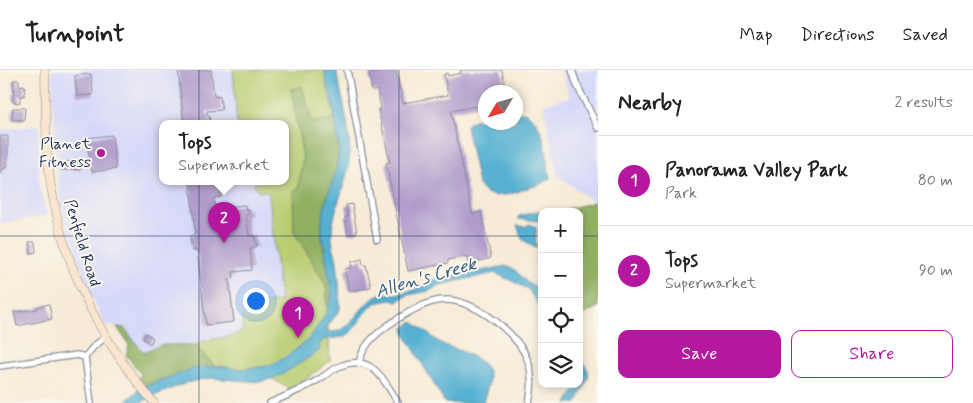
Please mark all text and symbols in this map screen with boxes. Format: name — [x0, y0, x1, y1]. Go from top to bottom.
text: Turnpoint — [25, 19, 125, 50]
text: Map — [740, 23, 773, 47]
text: Directions — [801, 23, 875, 47]
text: Saved — [903, 23, 948, 47]
north arrow — [478, 85, 523, 130]
text: Nearby — [618, 89, 682, 117]
text: 2 results — [895, 92, 953, 113]
popup — [159, 120, 289, 185]
text: Tops — [178, 130, 211, 155]
place label: Planet Fitness — [39, 134, 92, 173]
marker: Planet Fitness — [95, 147, 107, 159]
text: Supermarket — [178, 155, 270, 176]
text: Panorama Valley Park — [665, 158, 848, 183]
text: 1 — [630, 170, 638, 191]
text: 80 m — [918, 170, 953, 191]
text: Park — [665, 183, 697, 204]
street label: Penfield Road — [59, 197, 105, 289]
pin: 2 — [208, 202, 240, 243]
map controls — [538, 208, 583, 388]
button: + — [538, 208, 583, 253]
text: Tops — [665, 248, 698, 273]
water label: Allen's Creek — [373, 252, 480, 304]
button: − — [538, 253, 583, 298]
text: 2 — [630, 260, 638, 281]
text: 90 m — [919, 260, 953, 281]
text: Supermarket — [665, 273, 756, 294]
your location — [243, 288, 269, 314]
pin: 1 — [282, 297, 314, 338]
button: locate — [538, 298, 583, 343]
button: Save — [618, 330, 781, 378]
button: Share — [791, 330, 953, 378]
button: layers — [538, 343, 583, 388]

